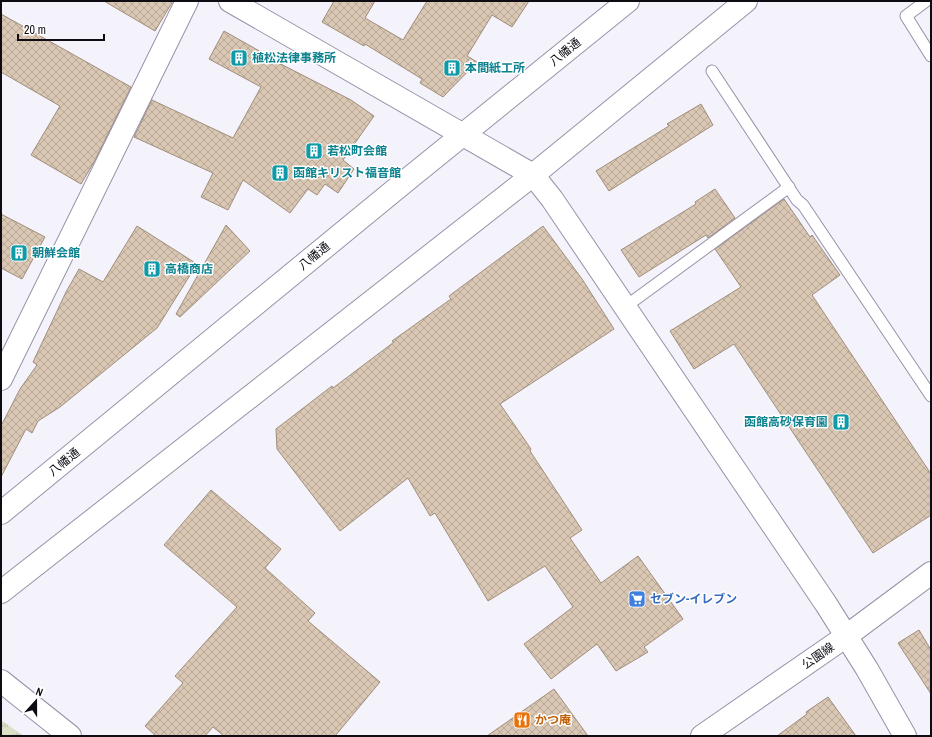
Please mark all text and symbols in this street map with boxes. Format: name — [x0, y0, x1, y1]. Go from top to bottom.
scale bar — [18, 16, 104, 42]
text: 20 m — [24, 22, 46, 38]
street label: 八幡通 — [546, 34, 584, 70]
building icon: 植松法律事務所 — [229, 48, 249, 68]
place label: 植松法律事務所 — [252, 50, 336, 66]
building icon: 本間紙工所 — [442, 58, 462, 78]
place label: 本間紙工所 — [465, 60, 525, 76]
building icon: 若松町会館 — [304, 141, 324, 161]
place label: 若松町会館 — [327, 143, 387, 159]
building icon: 函館キリスト福音館 — [270, 163, 290, 183]
place label: 函館キリスト福音館 — [293, 165, 401, 181]
street label: 八幡通 — [295, 238, 333, 274]
building icon: 朝鮮会館 — [9, 243, 29, 263]
place label: 朝鮮会館 — [32, 245, 80, 261]
building icon: 高橋商店 — [142, 259, 162, 279]
place label: 高橋商店 — [165, 261, 213, 277]
building icon: 函館高砂保育園 — [831, 412, 851, 432]
place label: 函館高砂保育園 — [744, 414, 828, 430]
street label: 八幡通 — [45, 444, 83, 480]
supermarket icon: セブン-イレブン — [627, 589, 647, 609]
place label: セブン-イレブン — [650, 591, 737, 607]
street label: 公園線 — [799, 639, 837, 673]
north arrow — [16, 681, 56, 721]
text: N — [34, 684, 45, 699]
restaurant icon: かつ庵 — [512, 710, 532, 730]
place label: かつ庵 — [535, 712, 571, 728]

